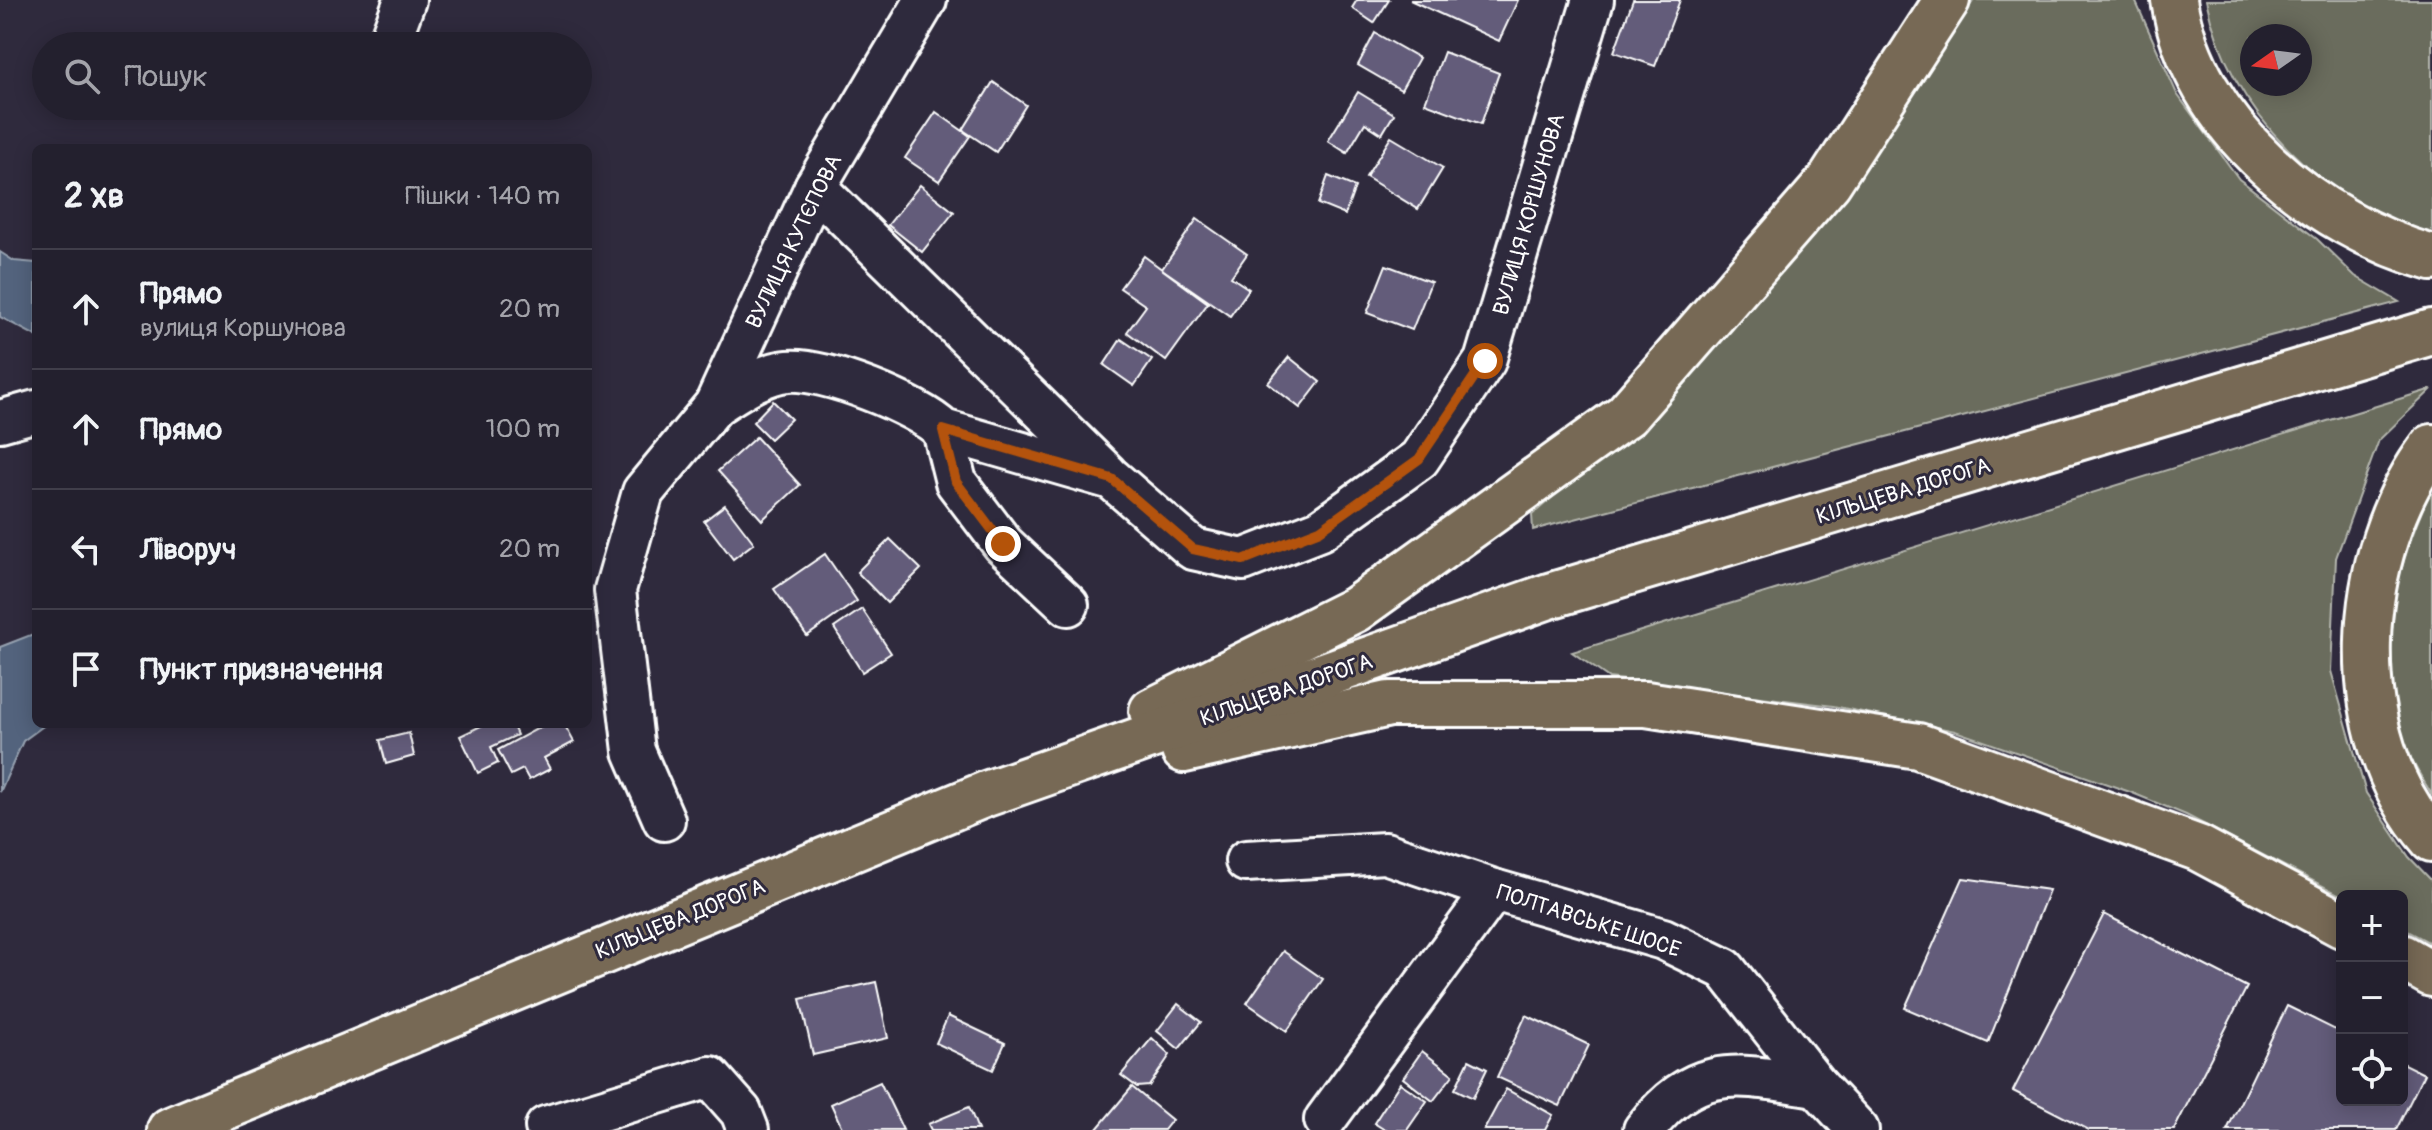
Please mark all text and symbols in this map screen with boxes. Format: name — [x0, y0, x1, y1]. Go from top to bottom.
north arrow — [2240, 24, 2312, 96]
search box — [32, 32, 592, 120]
icon: search — [60, 54, 104, 98]
text: Пошук — [124, 58, 208, 95]
street label: ВУЛИЦЯ КОРШУНОВА — [1487, 110, 1571, 318]
street label: ВУЛИЦЯ КУТЄПОВА — [740, 150, 848, 333]
text: 2 хв — [64, 175, 124, 218]
text: Пішки · 140 m — [405, 180, 560, 212]
text: Прямо — [140, 275, 222, 312]
icon: ahead — [64, 287, 108, 331]
text: 20 m — [499, 293, 560, 325]
text: вулиця Коршунова — [140, 312, 346, 344]
route start — [1467, 343, 1503, 379]
icon: ahead — [64, 407, 108, 451]
text: Прямо — [140, 411, 222, 448]
text: 100 m — [486, 413, 560, 445]
street label: КІЛЬЦЕВА ДОРОГА — [1813, 451, 1994, 531]
route end — [985, 526, 1021, 562]
icon: left — [64, 527, 108, 571]
text: Ліворуч — [140, 531, 236, 568]
text: 20 m — [499, 533, 560, 565]
icon: arrive — [64, 647, 108, 691]
street label: КІЛЬЦЕВА ДОРОГА — [1196, 647, 1376, 733]
text: Пункт призначення — [140, 651, 383, 688]
street label: КІЛЬЦЕВА ДОРОГА — [591, 872, 769, 966]
street label: ПОЛТАВСЬКЕ ШОСЕ — [1493, 878, 1684, 964]
map controls — [2336, 890, 2408, 1106]
button: + — [2336, 890, 2408, 962]
button: − — [2336, 962, 2408, 1034]
button: locate — [2336, 1034, 2408, 1106]

